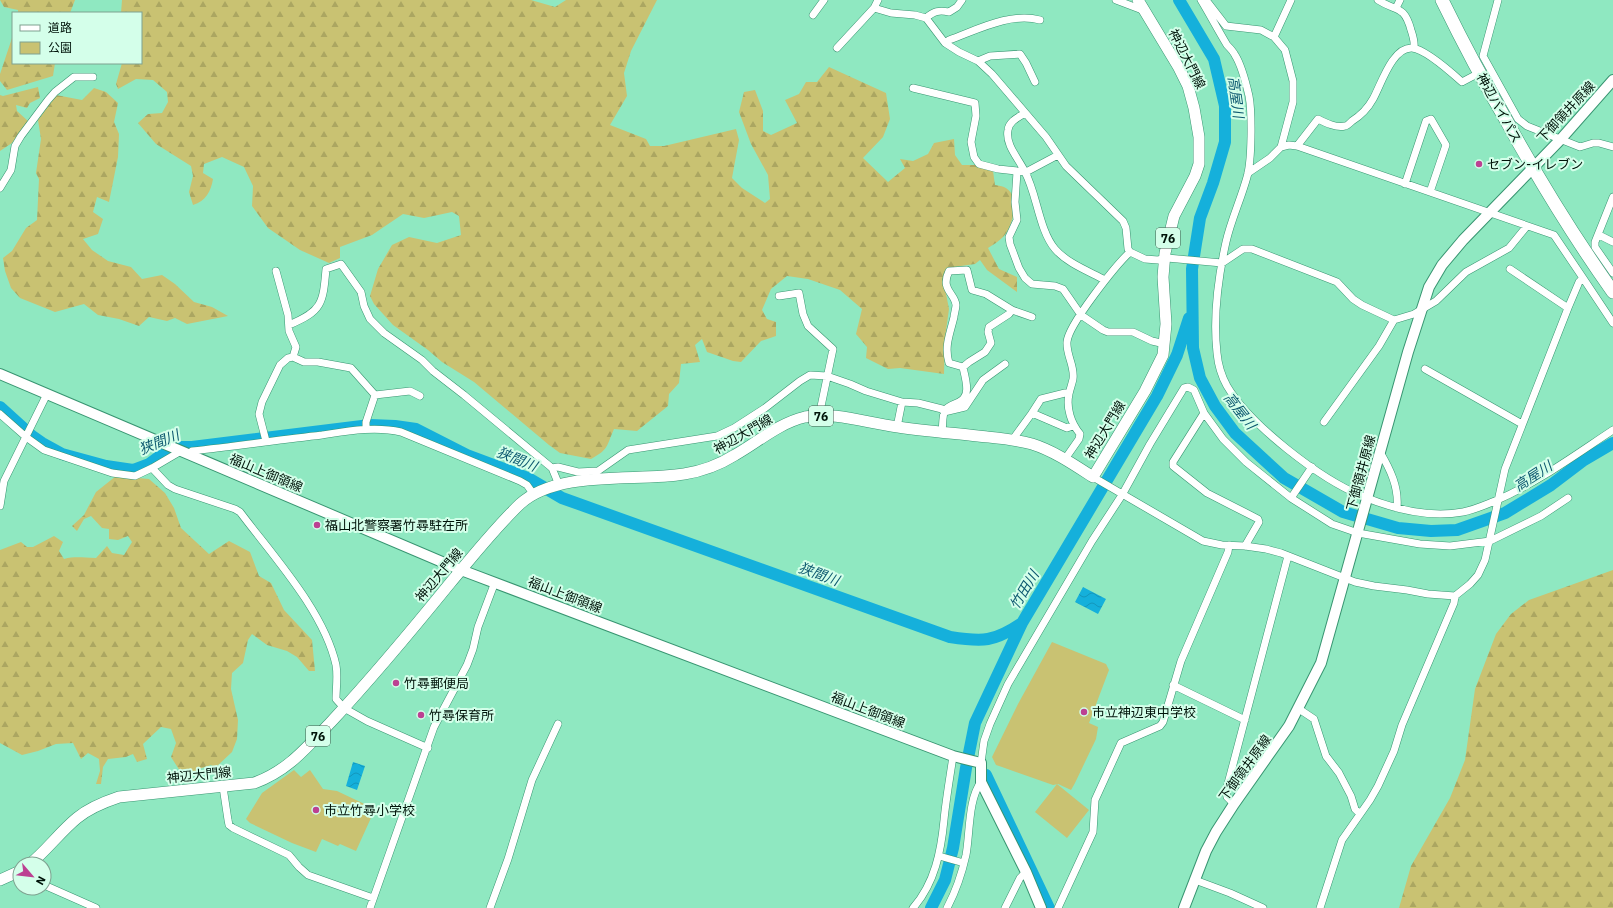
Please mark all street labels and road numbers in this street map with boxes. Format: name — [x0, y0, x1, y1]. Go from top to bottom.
street label: 神辺大門線 — [1165, 26, 1209, 92]
street label: 神辺バイパス — [1473, 70, 1525, 146]
street label: 下御領井原線 — [1533, 78, 1599, 146]
road number: 76 — [1156, 228, 1180, 248]
street label: 神辺大門線 — [1081, 398, 1129, 462]
road number: 76 — [809, 406, 833, 426]
street label: 神辺大門線 — [711, 410, 775, 458]
street label: 下御領井原線 — [1343, 433, 1379, 513]
street label: 福山上御領線 — [227, 450, 305, 496]
street label: 神辺大門線 — [412, 545, 466, 605]
street label: 福山上御領線 — [526, 573, 604, 617]
street label: 福山上御領線 — [829, 688, 907, 732]
road number: 76 — [306, 726, 330, 746]
street label: 下御領井原線 — [1215, 731, 1275, 805]
street label: 神辺大門線 — [166, 763, 232, 787]

